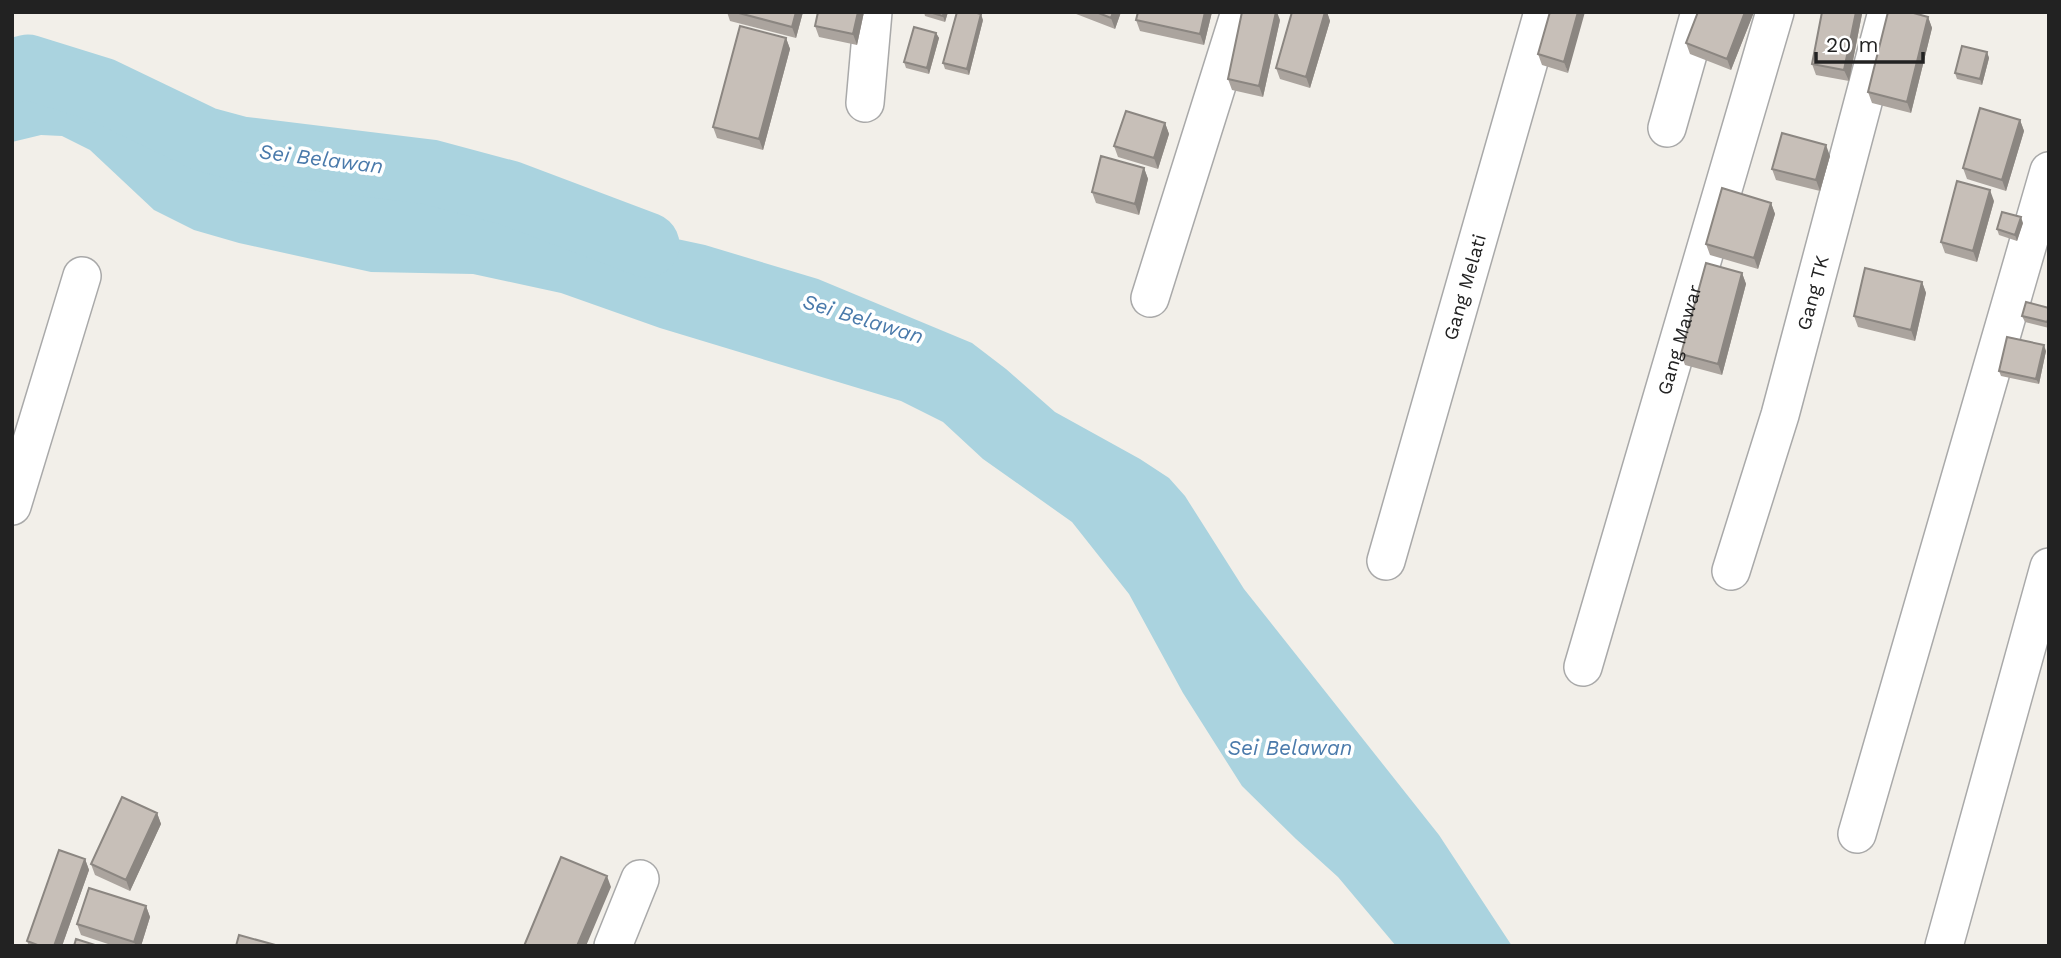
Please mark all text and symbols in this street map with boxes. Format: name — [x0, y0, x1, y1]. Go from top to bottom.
scale bar — [1816, 21, 1923, 65]
text: 20 m — [1826, 32, 1878, 57]
water label: Sei Belawan — [258, 138, 385, 179]
street label: Gang Melati — [1439, 231, 1491, 343]
street label: Gang TK — [1792, 253, 1834, 333]
street label: Gang Mawar — [1652, 282, 1707, 398]
water label: Sei Belawan — [800, 288, 927, 349]
water label: Sei Belawan — [1228, 735, 1352, 760]

